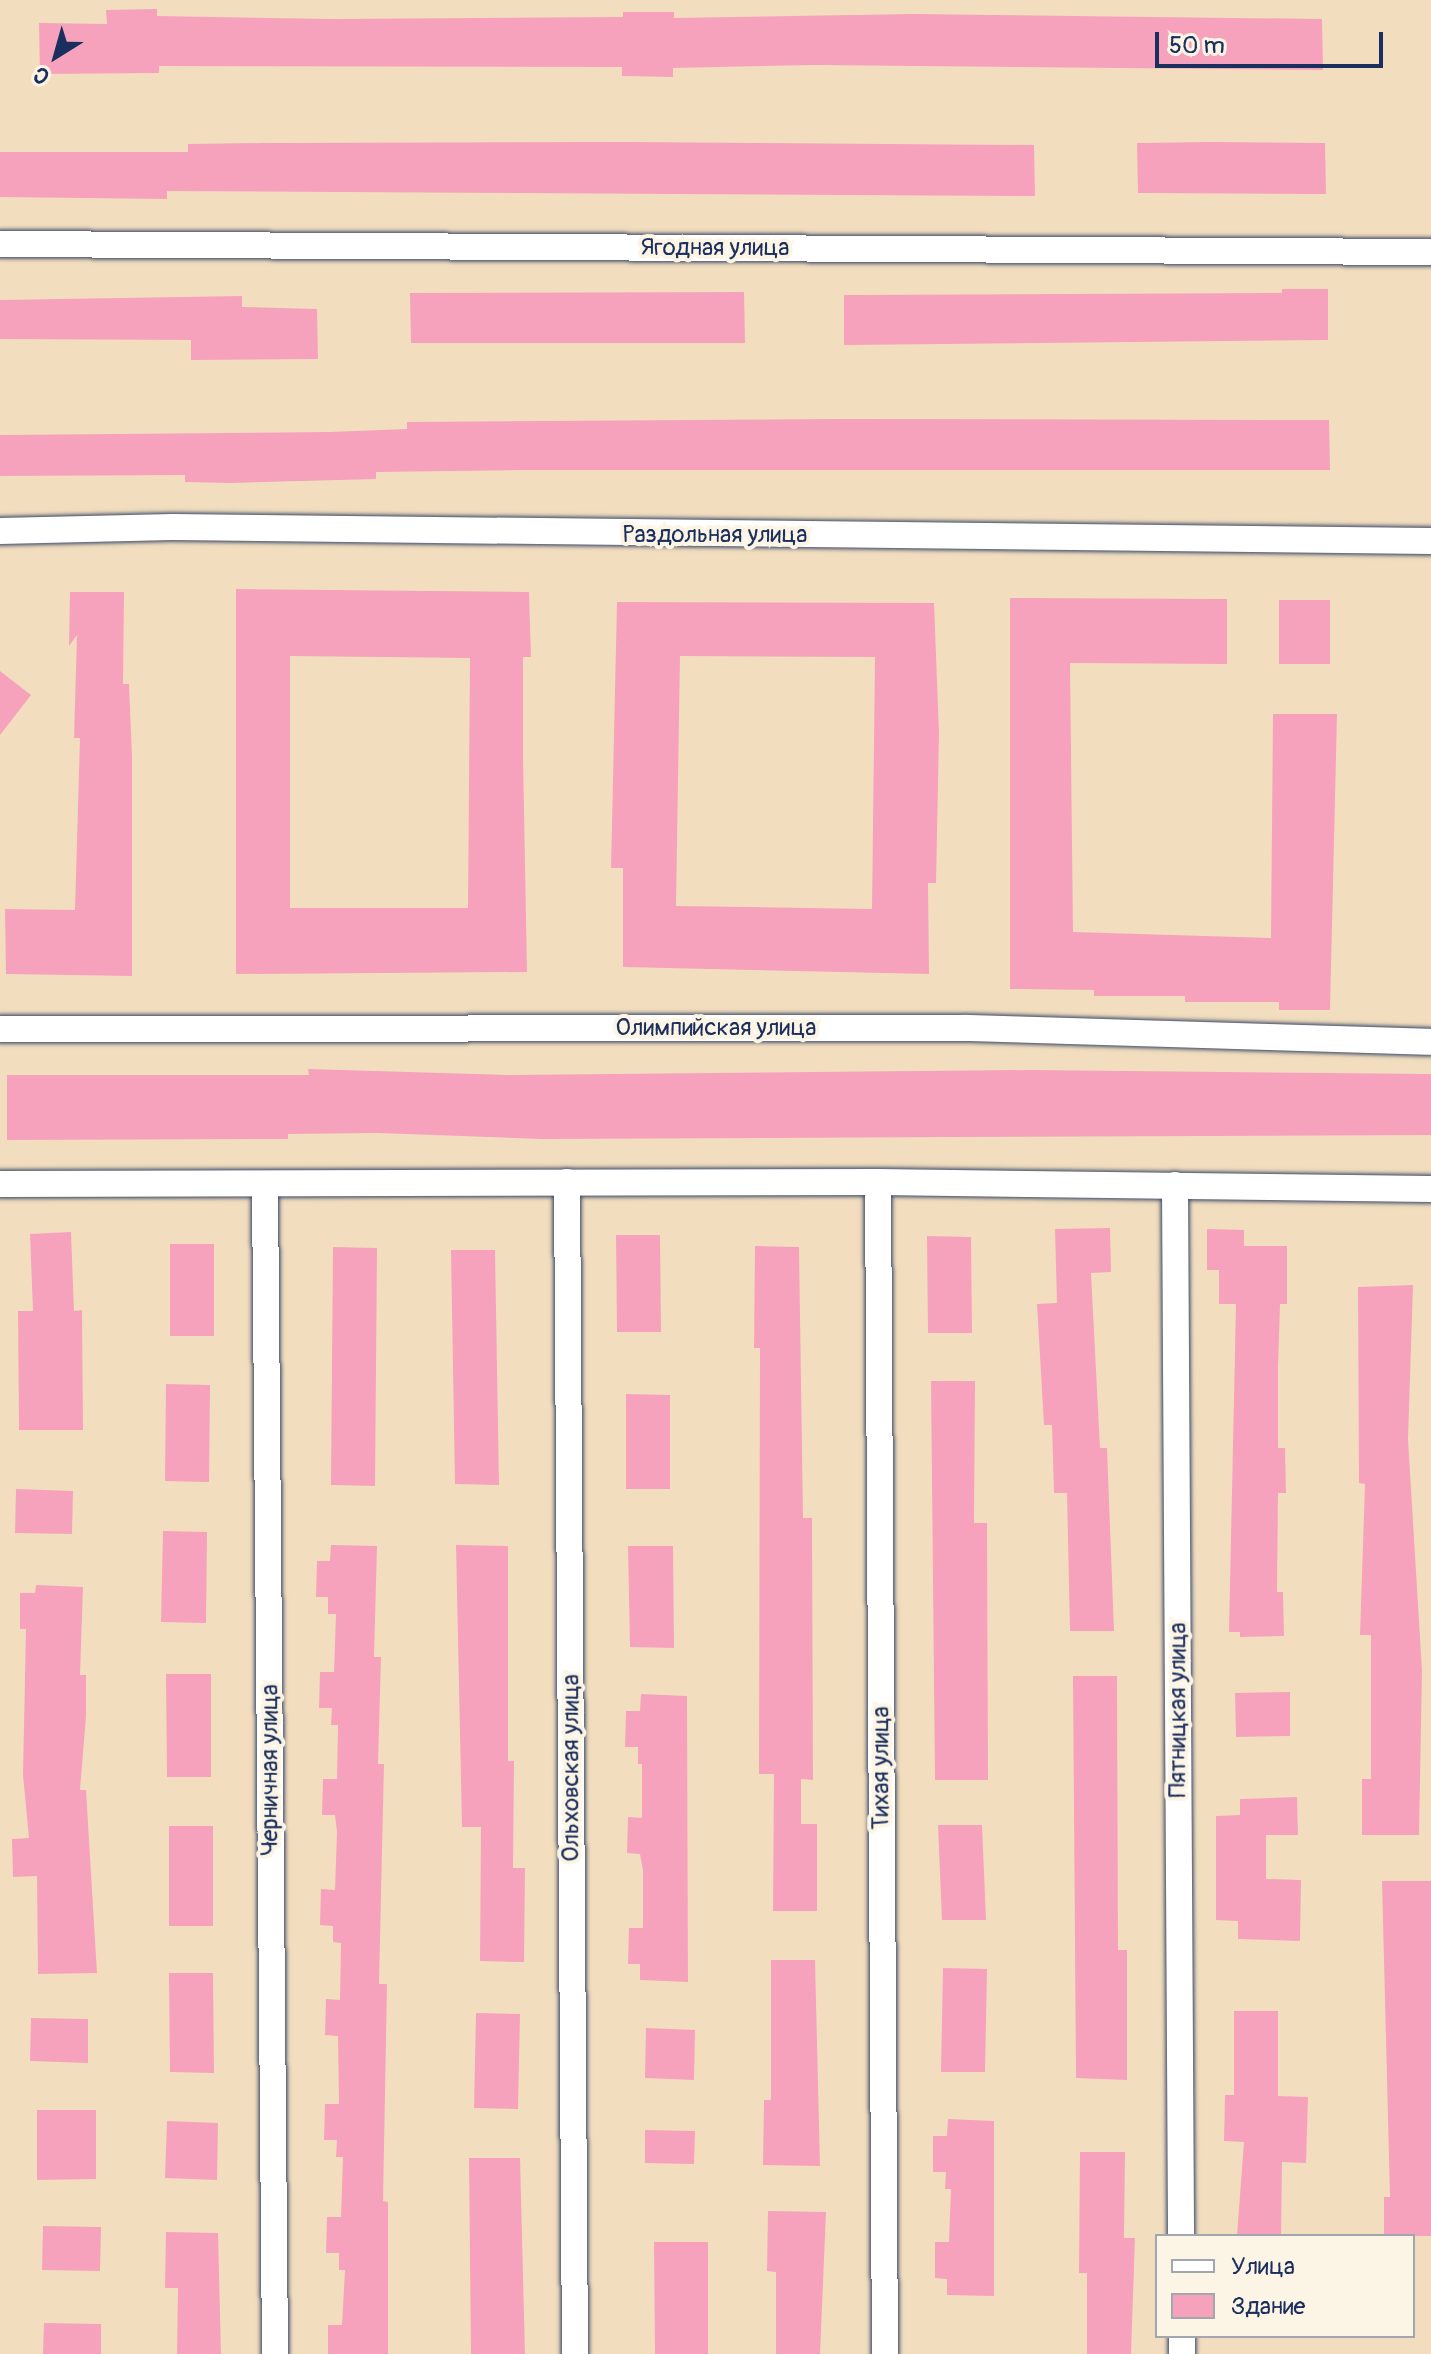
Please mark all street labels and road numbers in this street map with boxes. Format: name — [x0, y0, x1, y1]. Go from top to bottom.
street label: Ягодная улица — [641, 234, 789, 262]
street label: Раздольная улица — [623, 521, 807, 549]
street label: Олимпийская улица — [616, 1014, 816, 1042]
street label: Пятницкая улица — [1164, 1622, 1192, 1798]
street label: Ольховская улица — [557, 1674, 585, 1862]
street label: Черничная улица — [256, 1684, 284, 1856]
street label: Тихая улица — [867, 1706, 895, 1830]

